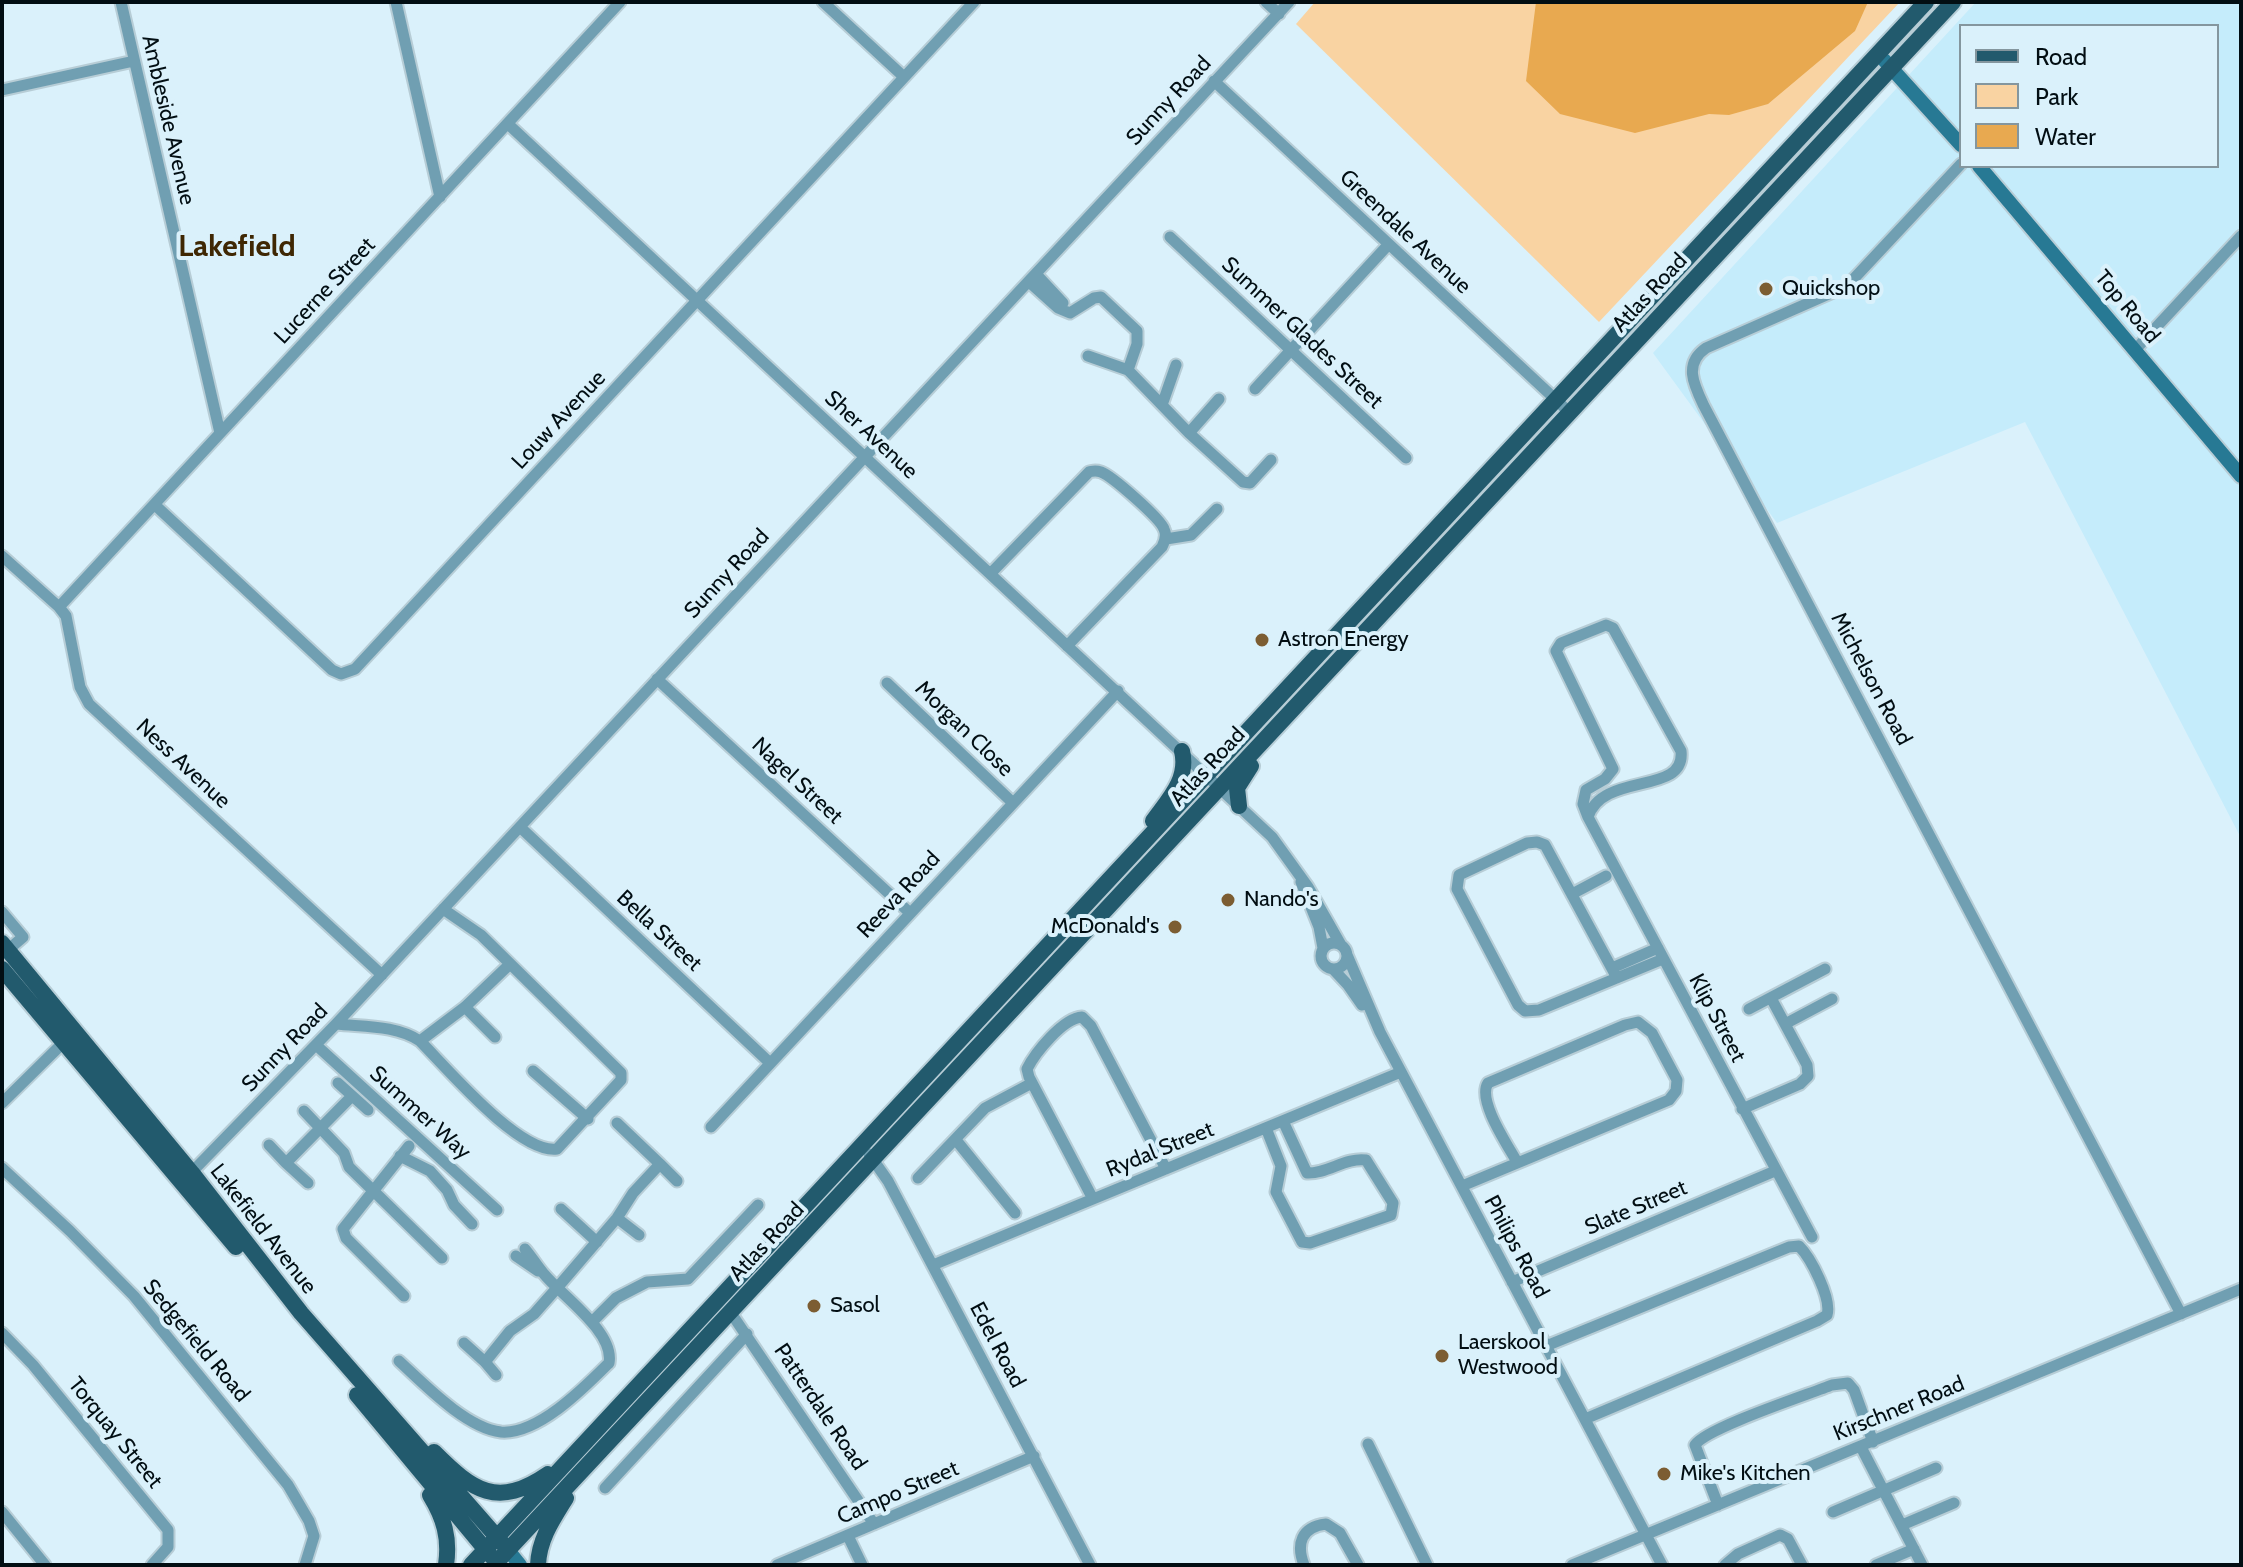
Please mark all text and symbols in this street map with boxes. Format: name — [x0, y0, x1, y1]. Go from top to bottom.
legend — [1959, 24, 2219, 168]
street label: Ambleside Avenue — [136, 33, 200, 207]
text: Road — [2035, 42, 2087, 71]
street label: Sunny Road — [1121, 51, 1217, 151]
text: Park — [2035, 82, 2078, 111]
text: Water — [2035, 122, 2096, 151]
street label: Greendale Avenue — [1334, 164, 1476, 300]
district label: Lakefield — [178, 229, 296, 265]
street label: Lucerne Street — [269, 232, 381, 350]
street label: Atlas Road — [1607, 248, 1693, 338]
street label: Summer Glades Street — [1216, 252, 1388, 414]
street label: Top Road — [2089, 265, 2165, 349]
place label: Quickshop — [1782, 276, 1880, 302]
marker: Quickshop — [1757, 280, 1775, 298]
street label: Louw Avenue — [507, 365, 611, 475]
street label: Sher Avenue — [819, 385, 923, 485]
street label: Sunny Road — [679, 524, 775, 624]
street label: Michelson Road — [1825, 608, 1917, 750]
place label: Astron Energy — [1278, 627, 1409, 653]
marker: Astron Energy — [1253, 631, 1271, 649]
street label: Morgan Close — [909, 676, 1019, 782]
street label: Ness Avenue — [130, 714, 236, 814]
street label: Atlas Road — [1165, 722, 1251, 812]
street label: Nagel Street — [746, 732, 848, 830]
street label: Reeva Road — [852, 846, 946, 944]
street label: Bella Street — [611, 885, 707, 977]
place label: Nando's — [1244, 887, 1319, 913]
marker: Nando's — [1219, 891, 1237, 909]
place label: McDonald's — [1051, 914, 1159, 940]
marker: McDonald's — [1166, 918, 1184, 936]
street label: Klip Street — [1683, 969, 1751, 1067]
street label: Sunny Road — [236, 998, 334, 1098]
street label: Summer Way — [364, 1061, 476, 1165]
street label: Rydal Street — [1102, 1117, 1218, 1183]
street label: Lakefield Avenue — [204, 1159, 322, 1299]
street label: Slate Street — [1581, 1175, 1691, 1241]
street label: Philips Road — [1478, 1191, 1554, 1303]
street label: Atlas Road — [724, 1197, 810, 1287]
street label: Sedgefield Road — [137, 1274, 255, 1408]
place label: Sasol — [830, 1293, 880, 1319]
marker: Sasol — [805, 1297, 823, 1315]
street label: Edel Road — [963, 1298, 1031, 1392]
place label: Laerskool Westwood — [1458, 1330, 1558, 1382]
street label: Patterdale Road — [768, 1339, 872, 1475]
marker: Laerskool Westwood — [1433, 1347, 1451, 1365]
street label: Kirschner Road — [1830, 1371, 1968, 1447]
street label: Torquay Street — [62, 1372, 168, 1494]
street label: Campo Street — [833, 1456, 963, 1530]
place label: Mike's Kitchen — [1680, 1461, 1811, 1487]
marker: Mike's Kitchen — [1655, 1465, 1673, 1483]

